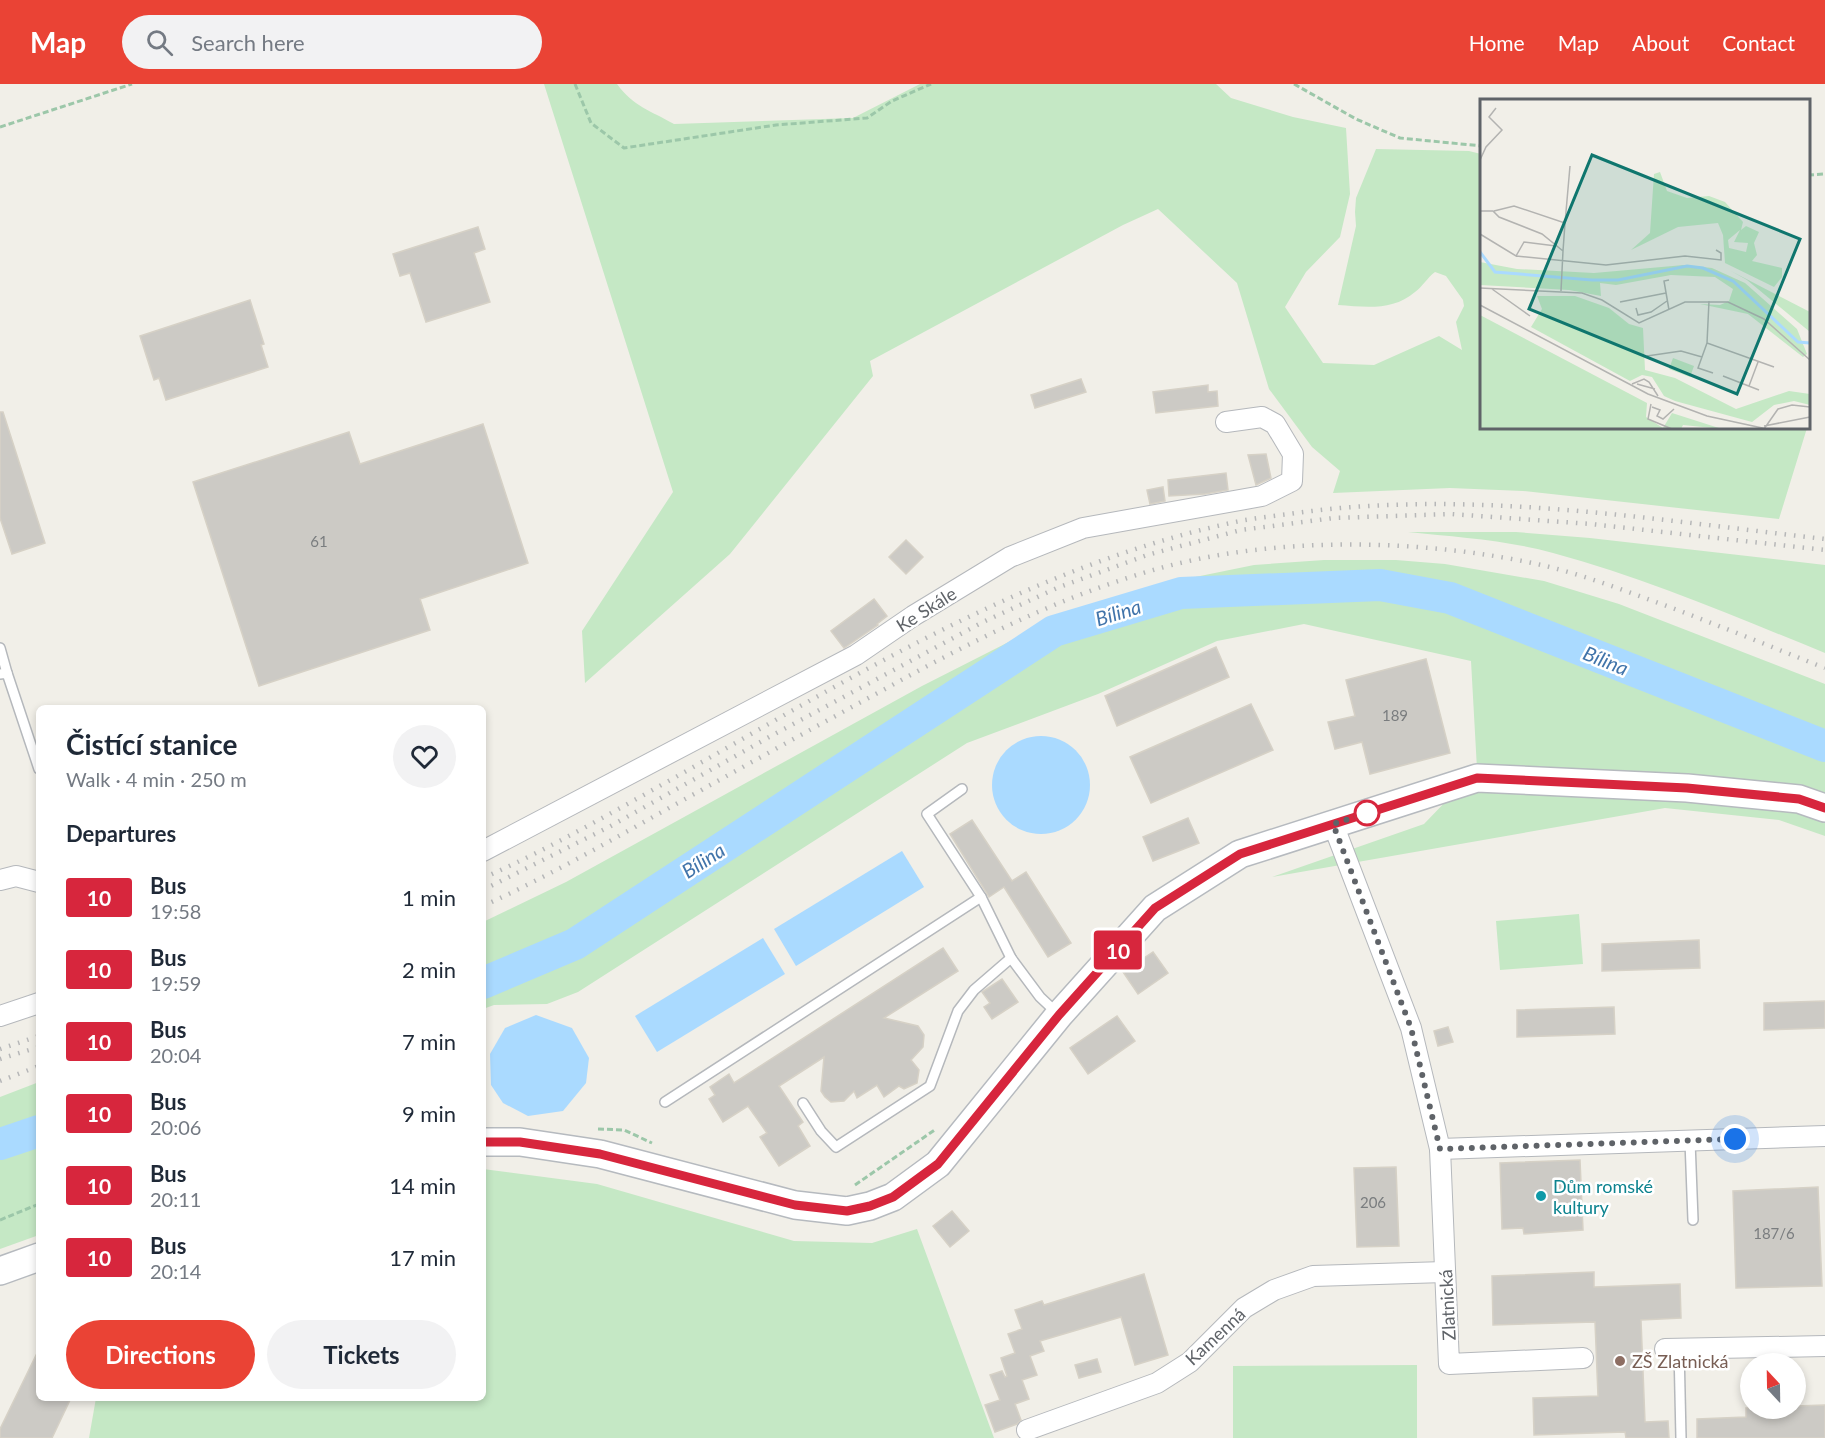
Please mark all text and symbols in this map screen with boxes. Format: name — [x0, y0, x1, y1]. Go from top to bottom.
search box — [122, 15, 542, 69]
text: Map — [30, 25, 86, 59]
icon: search — [143, 26, 176, 59]
text: Search here — [191, 29, 305, 56]
text: Home — [1469, 30, 1525, 55]
text: Map — [1558, 30, 1599, 55]
text: About — [1632, 30, 1689, 55]
text: Contact — [1722, 30, 1795, 55]
inset map — [1480, 99, 1810, 429]
house number: 61 — [310, 532, 328, 550]
street label: Ke Skále — [892, 582, 960, 636]
water label: Bílina — [1092, 594, 1144, 630]
water label: Bílina — [1580, 640, 1632, 680]
house number: 189 — [1382, 706, 1408, 724]
button: heart — [393, 725, 456, 788]
text: Čistící stanice — [66, 727, 237, 761]
text: Walk · 4 min · 250 m — [66, 767, 247, 791]
unlabelled marker — [1354, 800, 1380, 826]
text: Departures — [66, 820, 176, 847]
water label: Bílina — [677, 837, 729, 883]
text: Bus — [150, 872, 186, 899]
text: 1 min — [402, 884, 456, 911]
text: 10 — [87, 885, 111, 910]
text: 19:58 — [150, 899, 201, 923]
line badge: 10 — [1091, 930, 1145, 970]
text: 10 — [1106, 938, 1130, 963]
text: Bus — [150, 944, 186, 971]
text: 2 min — [402, 956, 456, 983]
text: 10 — [87, 957, 111, 982]
text: 19:59 — [150, 971, 201, 995]
text: Bus — [150, 1016, 186, 1043]
text: 7 min — [402, 1028, 456, 1055]
text: 10 — [87, 1029, 111, 1054]
text: 20:04 — [150, 1043, 201, 1067]
text: Bus — [150, 1088, 186, 1115]
text: 9 min — [402, 1100, 456, 1127]
text: 10 — [87, 1101, 111, 1126]
text: 20:06 — [150, 1115, 201, 1139]
your location — [1720, 1124, 1750, 1154]
text: Bus — [150, 1160, 186, 1187]
text: 14 min — [389, 1172, 456, 1199]
text: 10 — [87, 1173, 111, 1198]
place label: Dům romské kultury — [1553, 1175, 1653, 1218]
text: 20:11 — [150, 1187, 201, 1211]
marker: Dům romské kultury — [1534, 1189, 1548, 1203]
house number: 206 — [1360, 1193, 1386, 1211]
house number: 187/6 — [1753, 1224, 1795, 1242]
text: Bus — [150, 1232, 186, 1259]
text: 17 min — [389, 1244, 456, 1271]
text: 10 — [87, 1245, 111, 1270]
text: 20:14 — [150, 1259, 201, 1283]
street label: Zlatnická — [1434, 1269, 1460, 1341]
street label: Kamenná — [1180, 1303, 1250, 1369]
button: Directions — [66, 1320, 255, 1389]
button: Tickets — [267, 1320, 456, 1389]
place label: ZŠ Zlatnická — [1632, 1350, 1729, 1372]
north arrow — [1740, 1353, 1806, 1419]
map controls — [1740, 1353, 1806, 1419]
marker: ZŠ Zlatnická — [1613, 1354, 1627, 1368]

